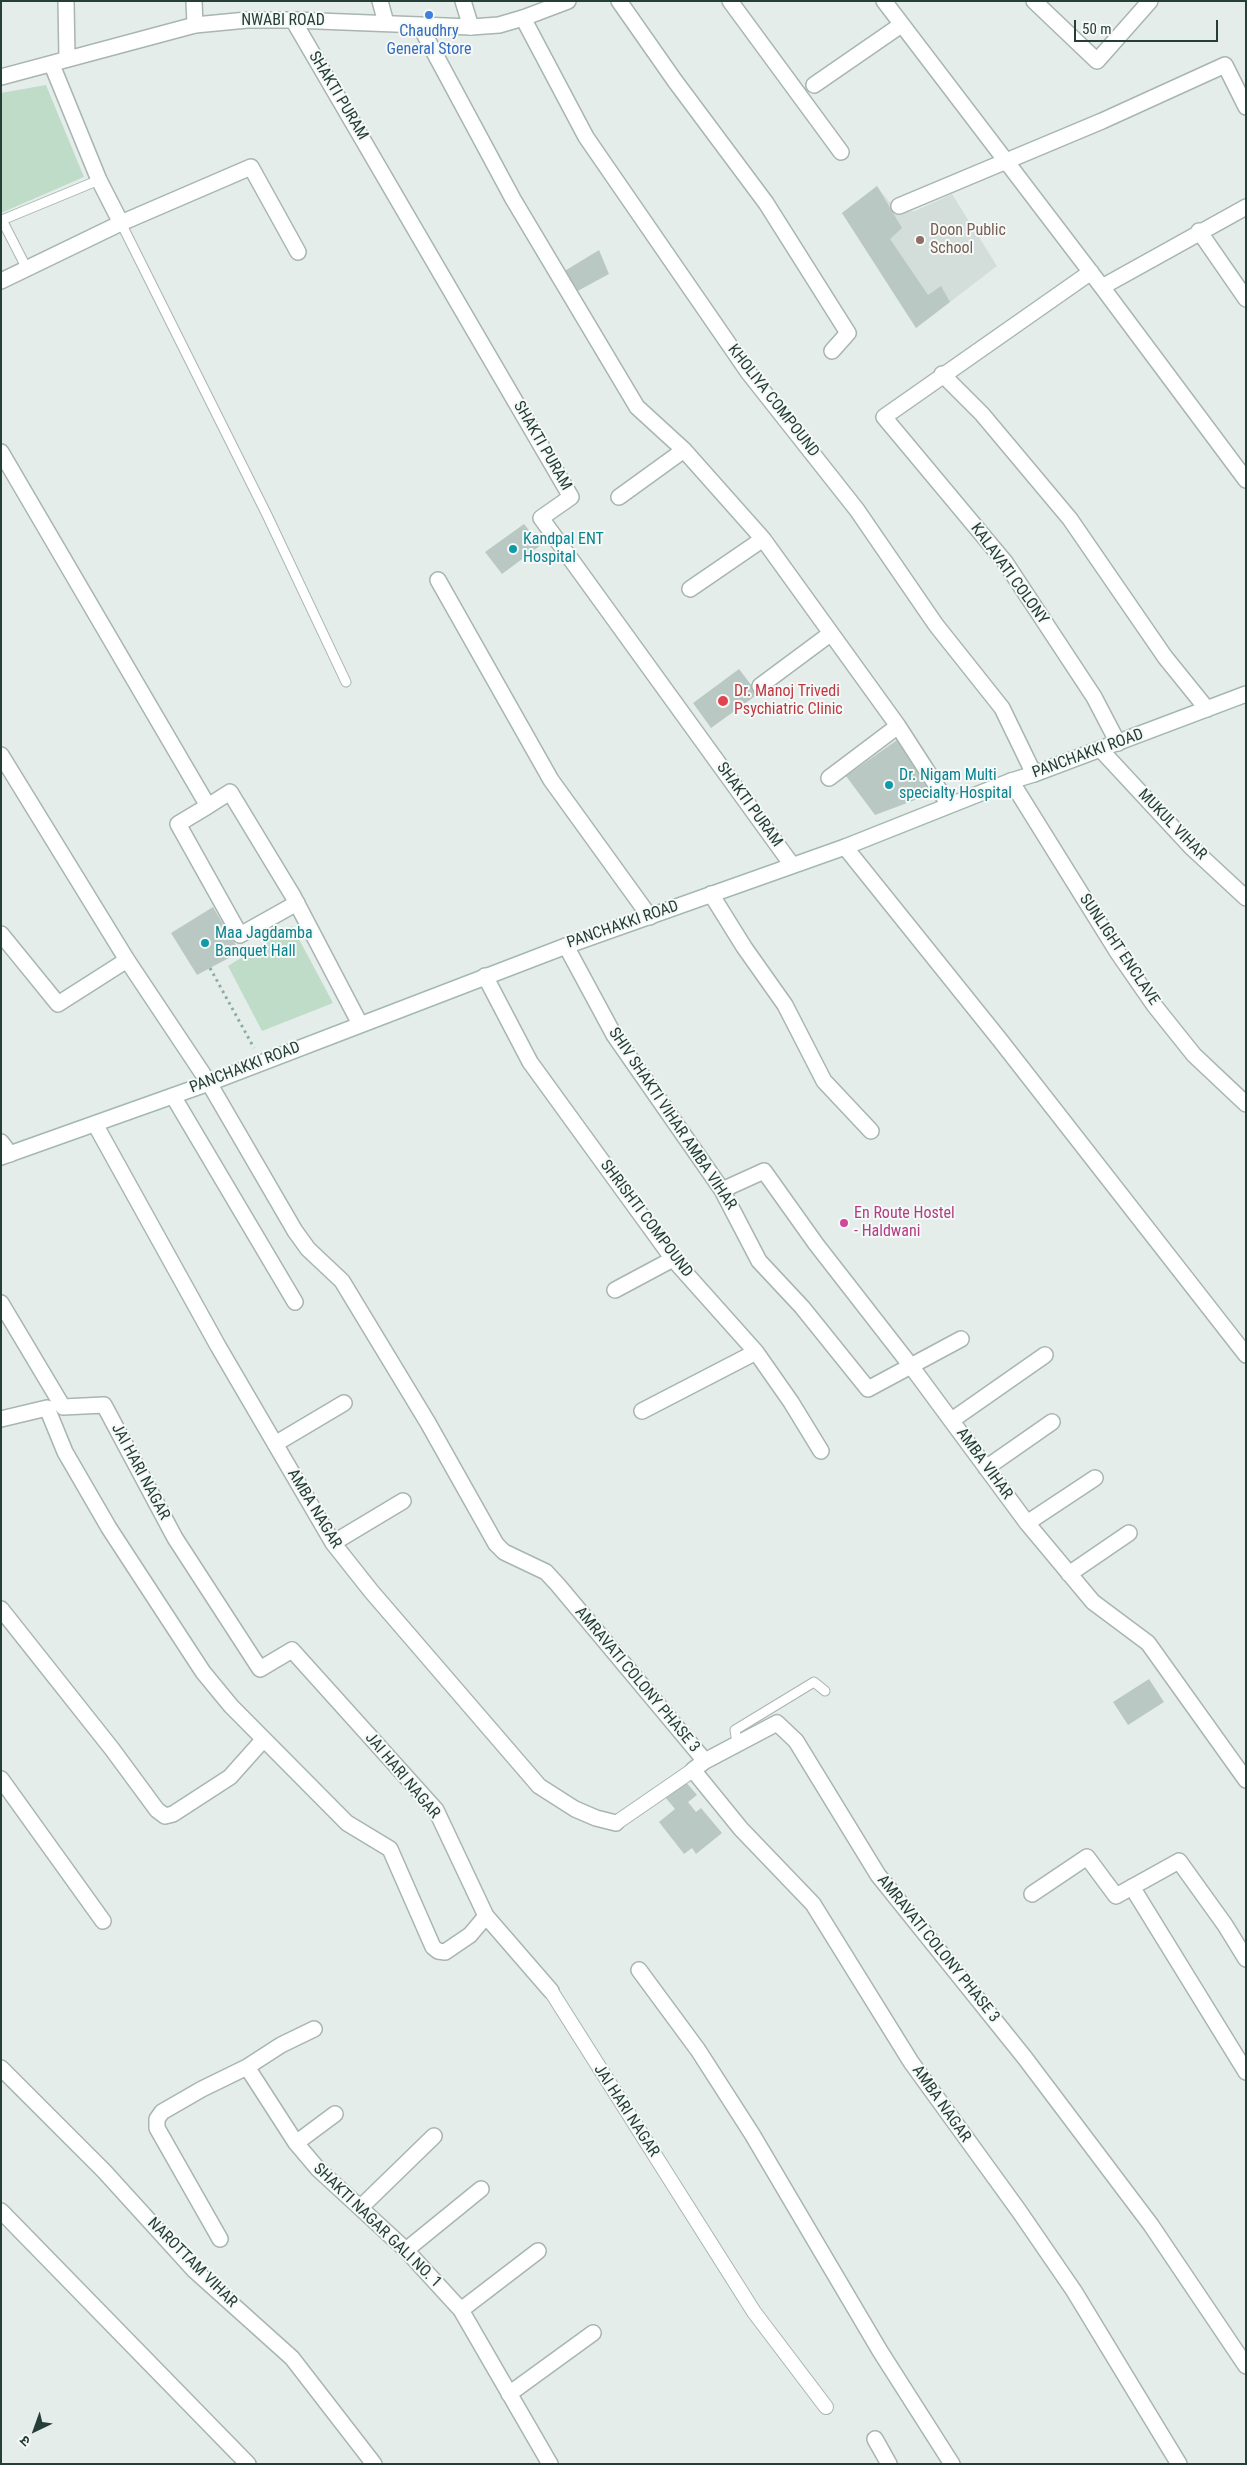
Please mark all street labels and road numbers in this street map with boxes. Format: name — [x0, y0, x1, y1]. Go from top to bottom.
street label: NWABI ROAD — [241, 11, 325, 31]
street label: SHAKTI PURAM — [304, 48, 372, 144]
street label: KHOLIYA COMPOUND — [723, 341, 823, 461]
street label: SHAKTI PURAM — [509, 398, 575, 494]
street label: KALAVATI COLONY — [966, 520, 1052, 628]
street label: PANCHAKKI ROAD — [1030, 725, 1146, 783]
street label: SHAKTI PURAM — [712, 759, 786, 851]
street label: MUKUL VIHAR — [1134, 786, 1210, 864]
street label: SUNLIGHT ENCLAVE — [1075, 891, 1163, 1009]
street label: PANCHAKKI ROAD — [565, 897, 681, 953]
street label: SHIV SHAKTI VIHAR AMBA VIHAR — [604, 1024, 740, 1214]
street label: PANCHAKKI ROAD — [187, 1038, 303, 1098]
street label: SHRISHTI COMPOUND — [596, 1157, 696, 1281]
street label: JAI HARI NAGAR — [107, 1421, 173, 1523]
street label: AMBA VIHAR — [952, 1425, 1016, 1503]
street label: AMBA NAGAR — [283, 1466, 345, 1552]
street label: AMRAVATI COLONY PHASE 3 — [570, 1603, 704, 1757]
street label: JAI HARI NAGAR — [360, 1729, 444, 1823]
street label: AMRAVATI COLONY PHASE 3 — [873, 1871, 1003, 2027]
street label: JAI HARI NAGAR — [589, 2061, 663, 2161]
street label: AMBA NAGAR — [908, 2062, 974, 2146]
street label: SHAKTI NAGAR GALI NO. 1 — [309, 2160, 445, 2292]
street label: NAROTTAM VIHAR — [143, 2214, 241, 2312]

